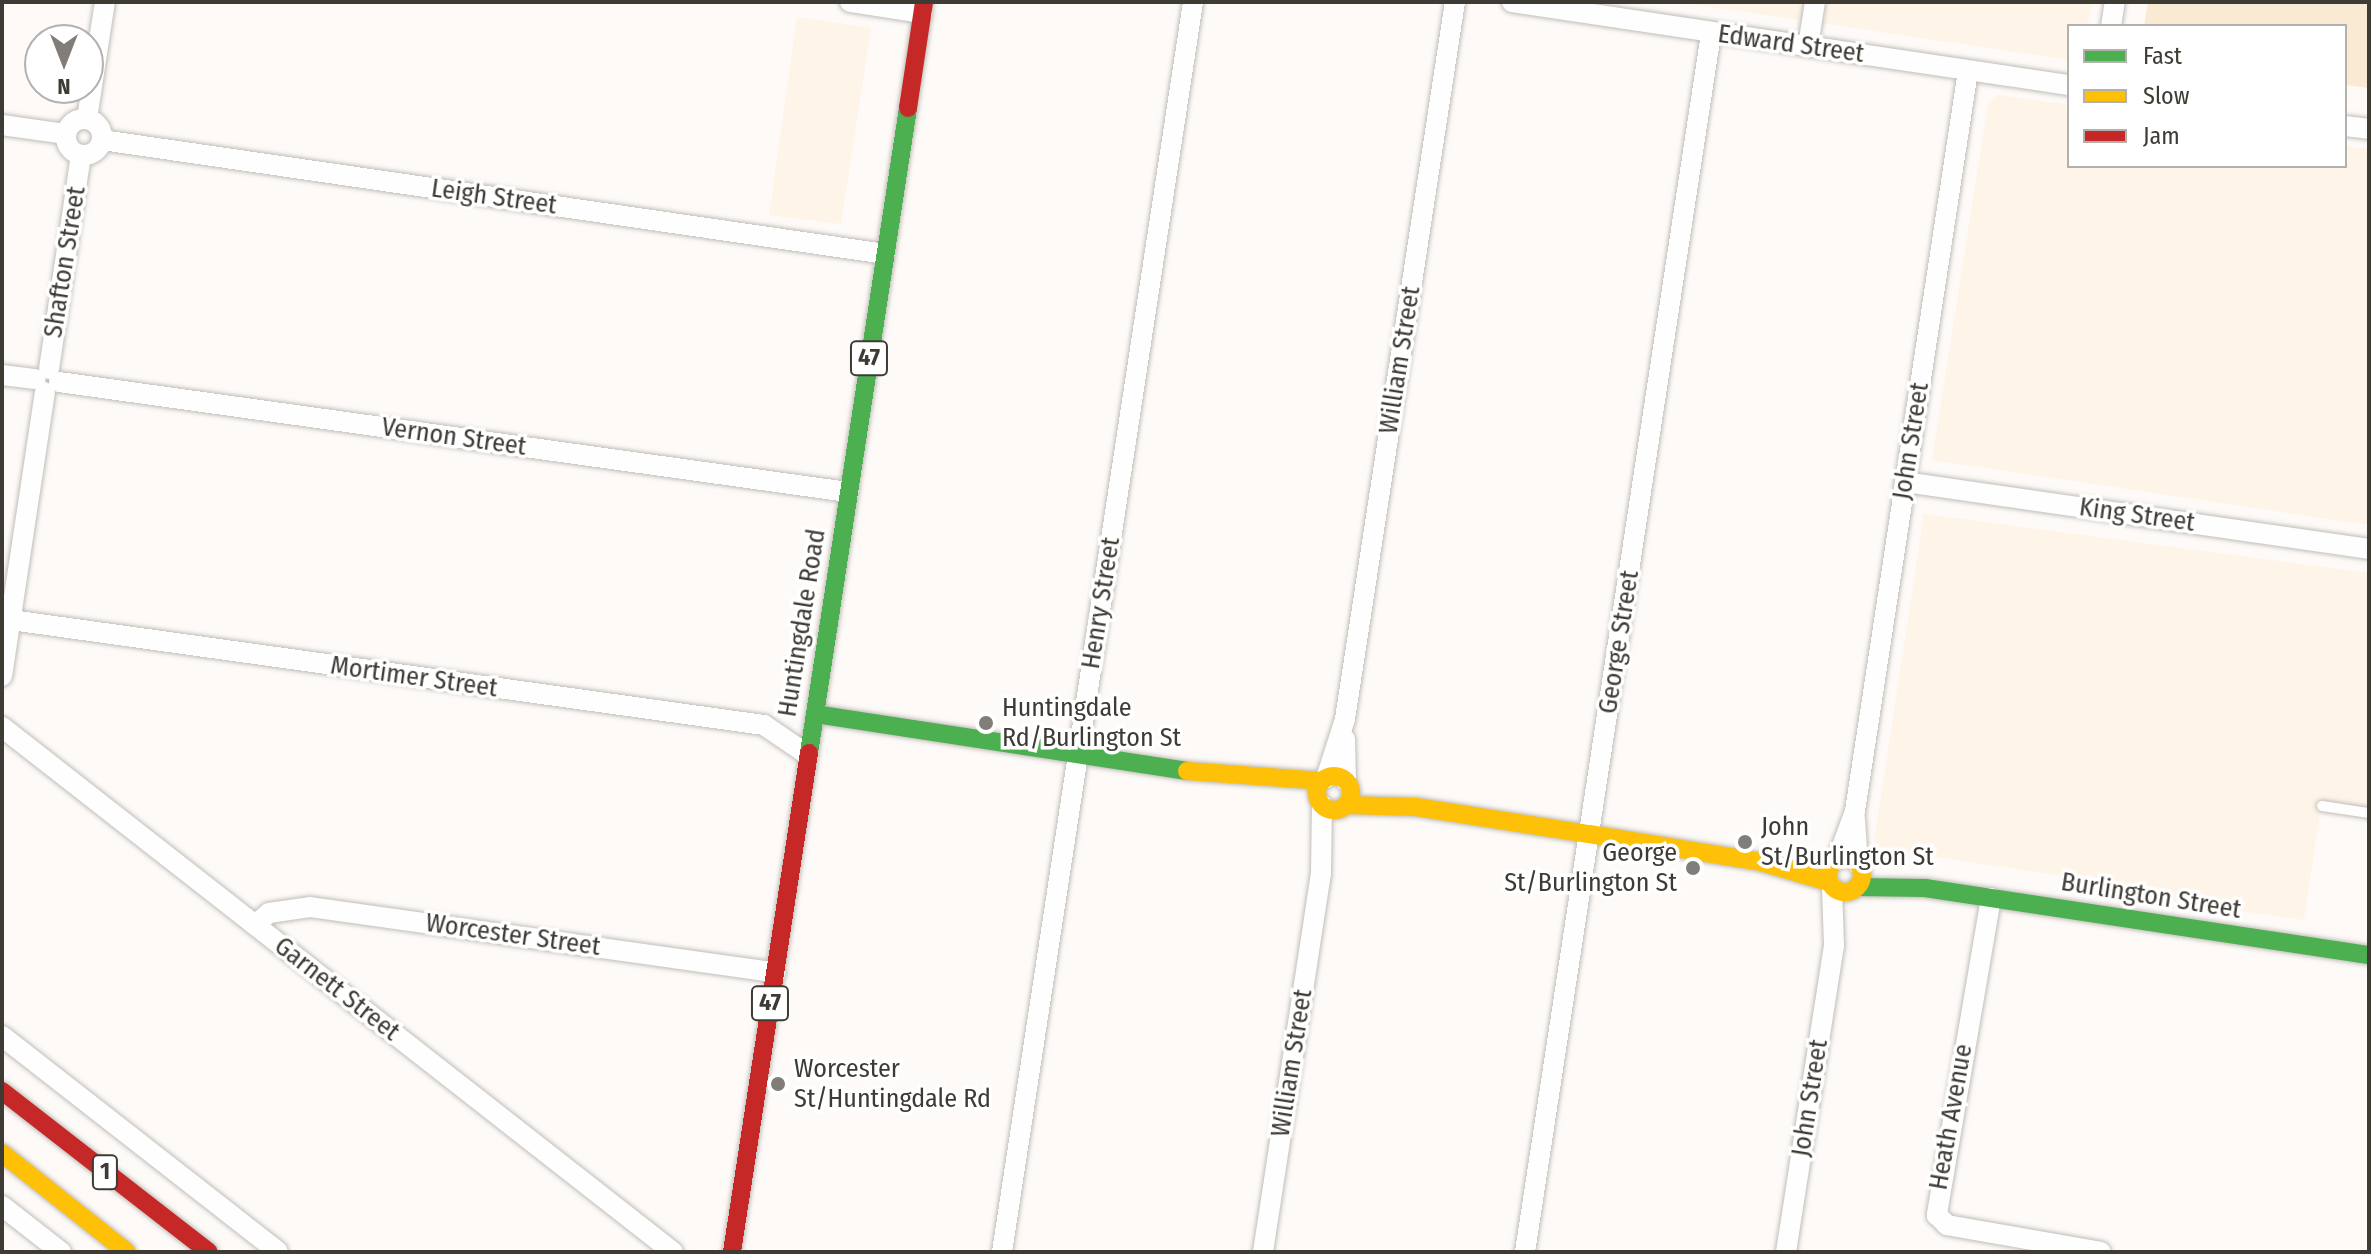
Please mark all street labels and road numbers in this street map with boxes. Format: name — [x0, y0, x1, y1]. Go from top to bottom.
street label: Edward Street — [1716, 18, 1866, 70]
street label: Leigh Street — [429, 173, 559, 221]
street label: Shafton Street — [38, 184, 92, 340]
street label: William Street — [1373, 284, 1427, 436]
road number: 47 — [849, 338, 889, 378]
street label: John Street — [1886, 380, 1936, 502]
street label: Vernon Street — [380, 411, 528, 463]
street label: King Street — [2077, 491, 2197, 539]
street label: Huntingdale Road — [772, 527, 832, 719]
street label: Henry Street — [1075, 535, 1127, 671]
street label: George Street — [1592, 568, 1646, 716]
street label: Mortimer Street — [329, 650, 499, 704]
street label: Burlington Street — [2059, 866, 2243, 926]
street label: Worcester Street — [424, 907, 602, 963]
street label: Garnett Street — [268, 930, 406, 1048]
road number: 47 — [750, 983, 790, 1023]
street label: William Street — [1265, 987, 1319, 1139]
street label: John Street — [1785, 1037, 1835, 1159]
street label: Heath Avenue — [1923, 1042, 1979, 1192]
road number: 1 — [91, 1152, 119, 1192]

